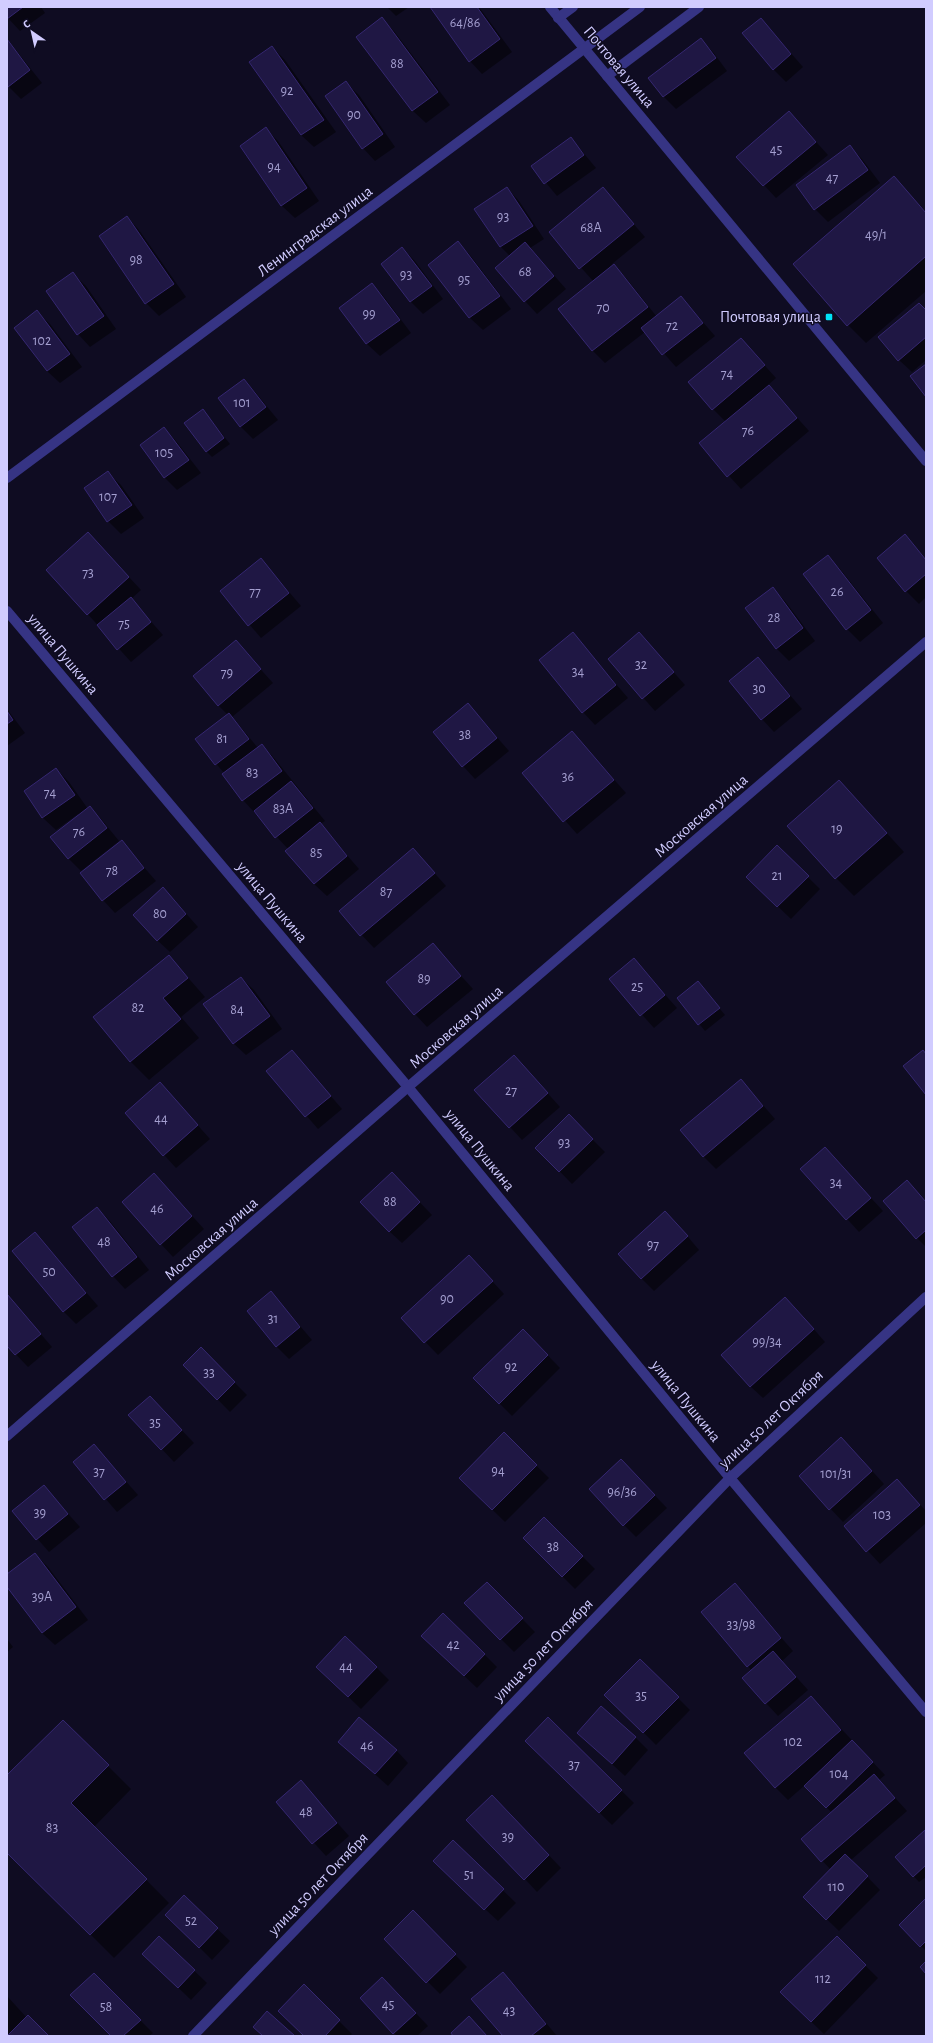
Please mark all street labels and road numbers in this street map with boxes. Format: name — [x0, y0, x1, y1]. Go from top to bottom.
street label: Почтовая улица — [580, 23, 658, 112]
street label: Ленинградская улица — [255, 183, 376, 280]
street label: улица Пушкина — [23, 610, 101, 698]
street label: Московская улица — [651, 771, 751, 861]
street label: улица Пушкина — [232, 858, 310, 946]
street label: Московская улица — [406, 982, 506, 1072]
street label: улица Пушкина — [441, 1105, 518, 1195]
street label: Московская улица — [161, 1194, 261, 1284]
street label: улица Пушкина — [647, 1356, 724, 1446]
street label: улица 50 лет Октября — [715, 1367, 827, 1473]
street label: улица 50 лет Октября — [489, 1596, 597, 1706]
street label: улица 50 лет Октября — [264, 1830, 372, 1940]

